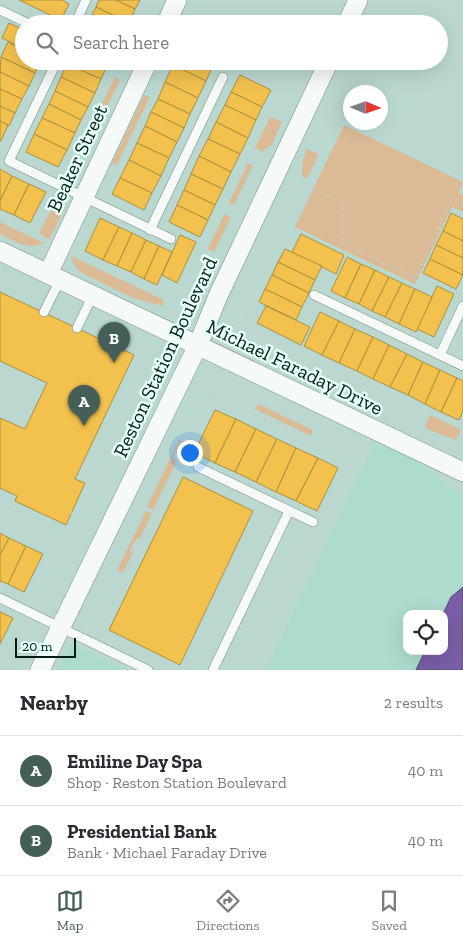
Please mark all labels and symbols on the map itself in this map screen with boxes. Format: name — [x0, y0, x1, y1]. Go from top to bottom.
north arrow — [343, 85, 388, 130]
street label: Beaker Street — [42, 100, 113, 216]
street label: Reston Station Boulevard — [108, 253, 222, 461]
street label: Michael Faraday Drive — [203, 314, 387, 420]
pin: B — [98, 322, 130, 363]
pin: A — [68, 385, 100, 426]
your location — [177, 440, 203, 466]
scale bar — [15, 635, 76, 658]

